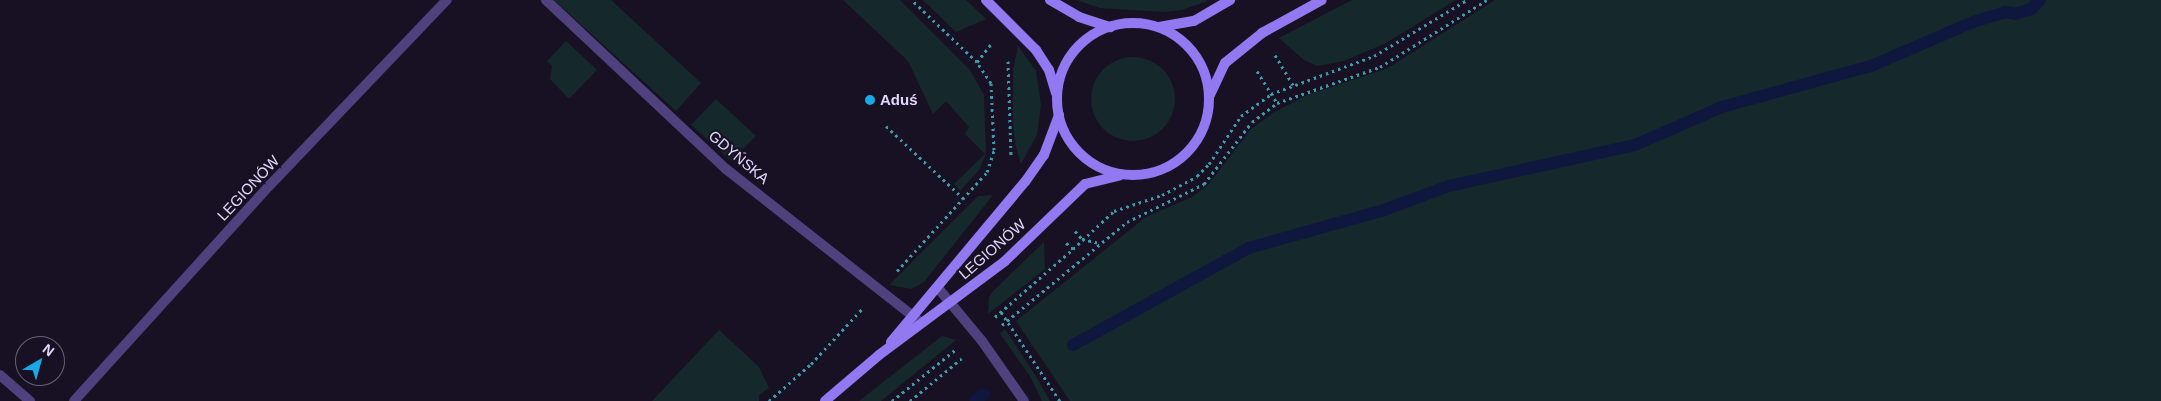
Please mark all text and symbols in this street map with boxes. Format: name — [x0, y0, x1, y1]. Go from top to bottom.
place label: Aduś — [880, 91, 918, 109]
marker: Aduś — [864, 94, 876, 106]
street label: GDYŃSKA — [705, 127, 773, 187]
street label: LEGIONÓW — [213, 152, 283, 224]
street label: LEGIONÓW — [955, 215, 1029, 283]
north arrow — [15, 336, 65, 386]
text: N — [40, 341, 58, 359]

